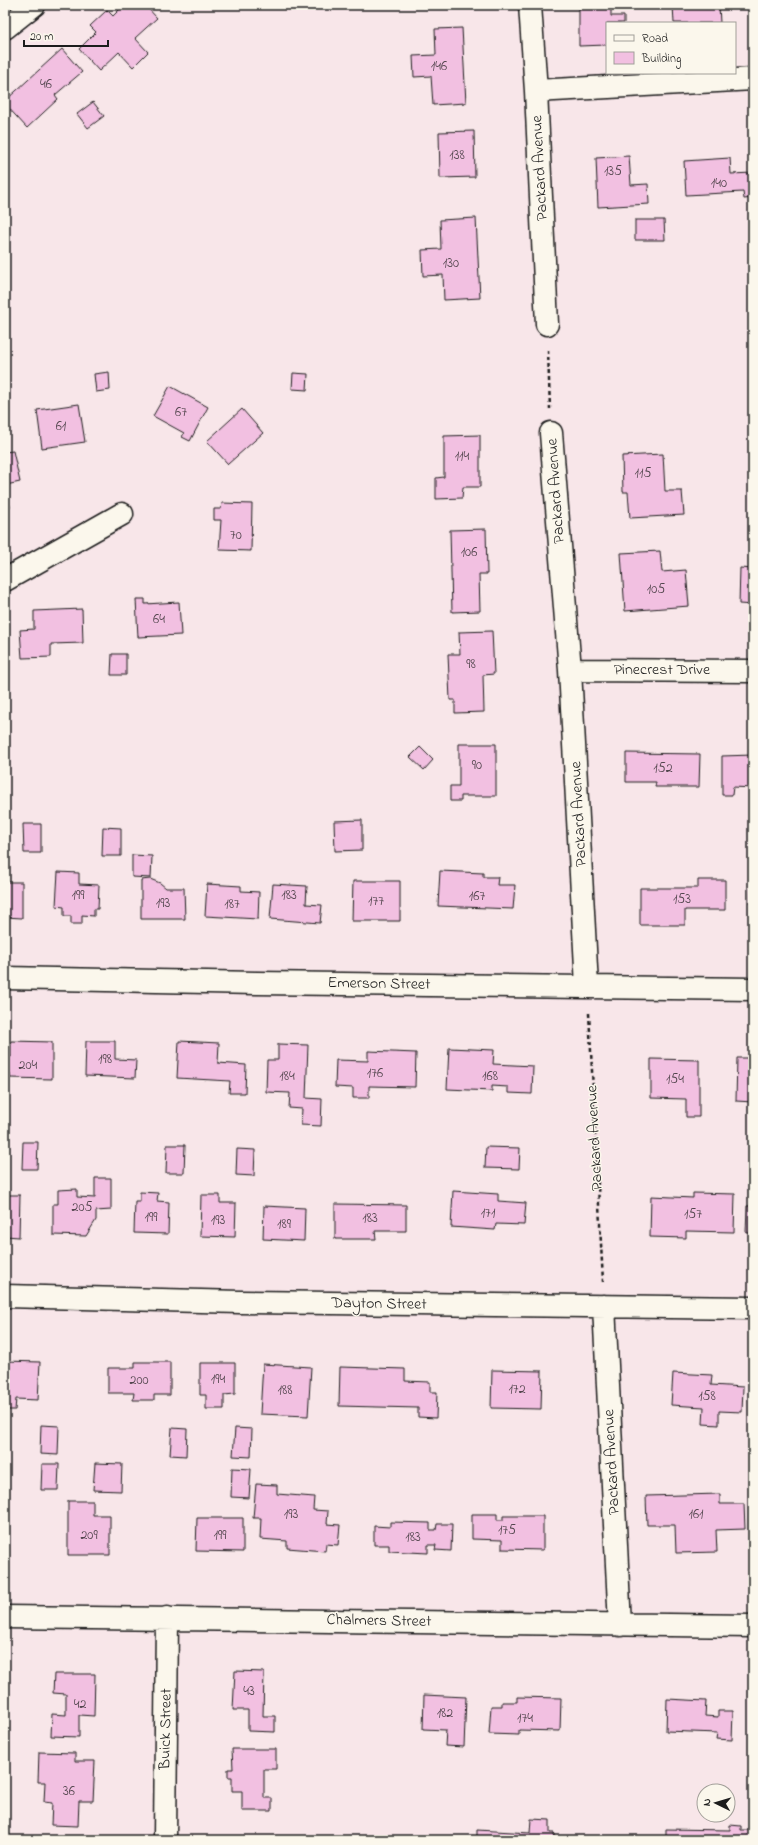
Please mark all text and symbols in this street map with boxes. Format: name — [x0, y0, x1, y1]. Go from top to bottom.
scale bar — [24, 22, 108, 48]
legend — [606, 22, 736, 74]
text: 20 m — [30, 28, 53, 46]
text: Road — [642, 30, 668, 48]
text: Building — [641, 50, 681, 69]
house number: 146 — [431, 56, 447, 77]
house number: 46 — [40, 74, 52, 95]
street label: Packard Avenue — [525, 114, 555, 221]
house number: 138 — [449, 145, 465, 166]
house number: 135 — [604, 161, 622, 182]
house number: 140 — [711, 173, 727, 194]
house number: 130 — [443, 253, 459, 274]
house number: 67 — [175, 402, 187, 423]
house number: 61 — [56, 416, 67, 437]
street label: Packard Avenue — [540, 437, 572, 544]
house number: 114 — [455, 446, 470, 467]
house number: 115 — [635, 463, 651, 484]
house number: 70 — [230, 525, 242, 546]
house number: 106 — [461, 542, 477, 563]
house number: 105 — [647, 579, 665, 600]
house number: 64 — [153, 609, 165, 630]
house number: 98 — [466, 654, 476, 675]
street label: Pinecrest Drive — [614, 658, 711, 682]
house number: 90 — [472, 755, 482, 776]
house number: 152 — [653, 758, 673, 779]
street label: Packard Avenue — [564, 760, 594, 867]
house number: 199 — [72, 885, 85, 906]
house number: 183 — [281, 885, 297, 906]
house number: 167 — [469, 886, 485, 907]
house number: 153 — [673, 889, 691, 910]
house number: 177 — [368, 891, 384, 912]
house number: 193 — [156, 893, 170, 914]
house number: 187 — [224, 894, 240, 915]
street label: Emerson Street — [327, 971, 431, 997]
house number: 198 — [98, 1049, 112, 1070]
house number: 204 — [19, 1055, 38, 1076]
house number: 176 — [367, 1063, 383, 1084]
house number: 184 — [279, 1066, 295, 1087]
house number: 168 — [482, 1066, 498, 1087]
house number: 154 — [666, 1069, 684, 1090]
street label: Packard Avenue — [580, 1084, 610, 1191]
house number: 205 — [71, 1197, 93, 1218]
house number: 171 — [481, 1203, 496, 1224]
house number: 157 — [684, 1204, 702, 1225]
house number: 199 — [145, 1207, 158, 1228]
house number: 183 — [362, 1208, 378, 1229]
house number: 193 — [211, 1210, 225, 1231]
house number: 189 — [277, 1214, 292, 1235]
street label: Dayton Street — [330, 1291, 427, 1317]
house number: 194 — [211, 1369, 225, 1390]
house number: 200 — [129, 1370, 149, 1391]
house number: 172 — [508, 1379, 526, 1400]
house number: 188 — [278, 1380, 292, 1401]
house number: 158 — [698, 1386, 716, 1407]
street label: Packard Avenue — [597, 1408, 627, 1515]
house number: 193 — [284, 1504, 298, 1525]
house number: 161 — [688, 1504, 704, 1525]
house number: 175 — [498, 1520, 516, 1541]
house number: 209 — [80, 1525, 98, 1546]
house number: 199 — [214, 1525, 227, 1546]
house number: 183 — [405, 1527, 421, 1548]
street label: Chalmers Street — [326, 1608, 432, 1634]
house number: 43 — [243, 1681, 255, 1702]
street label: Buick Street — [153, 1688, 179, 1771]
house number: 42 — [74, 1694, 86, 1715]
house number: 182 — [437, 1703, 453, 1724]
house number: 174 — [517, 1708, 533, 1729]
house number: 36 — [63, 1781, 75, 1802]
north arrow — [696, 1783, 736, 1823]
text: N — [699, 1798, 715, 1807]

